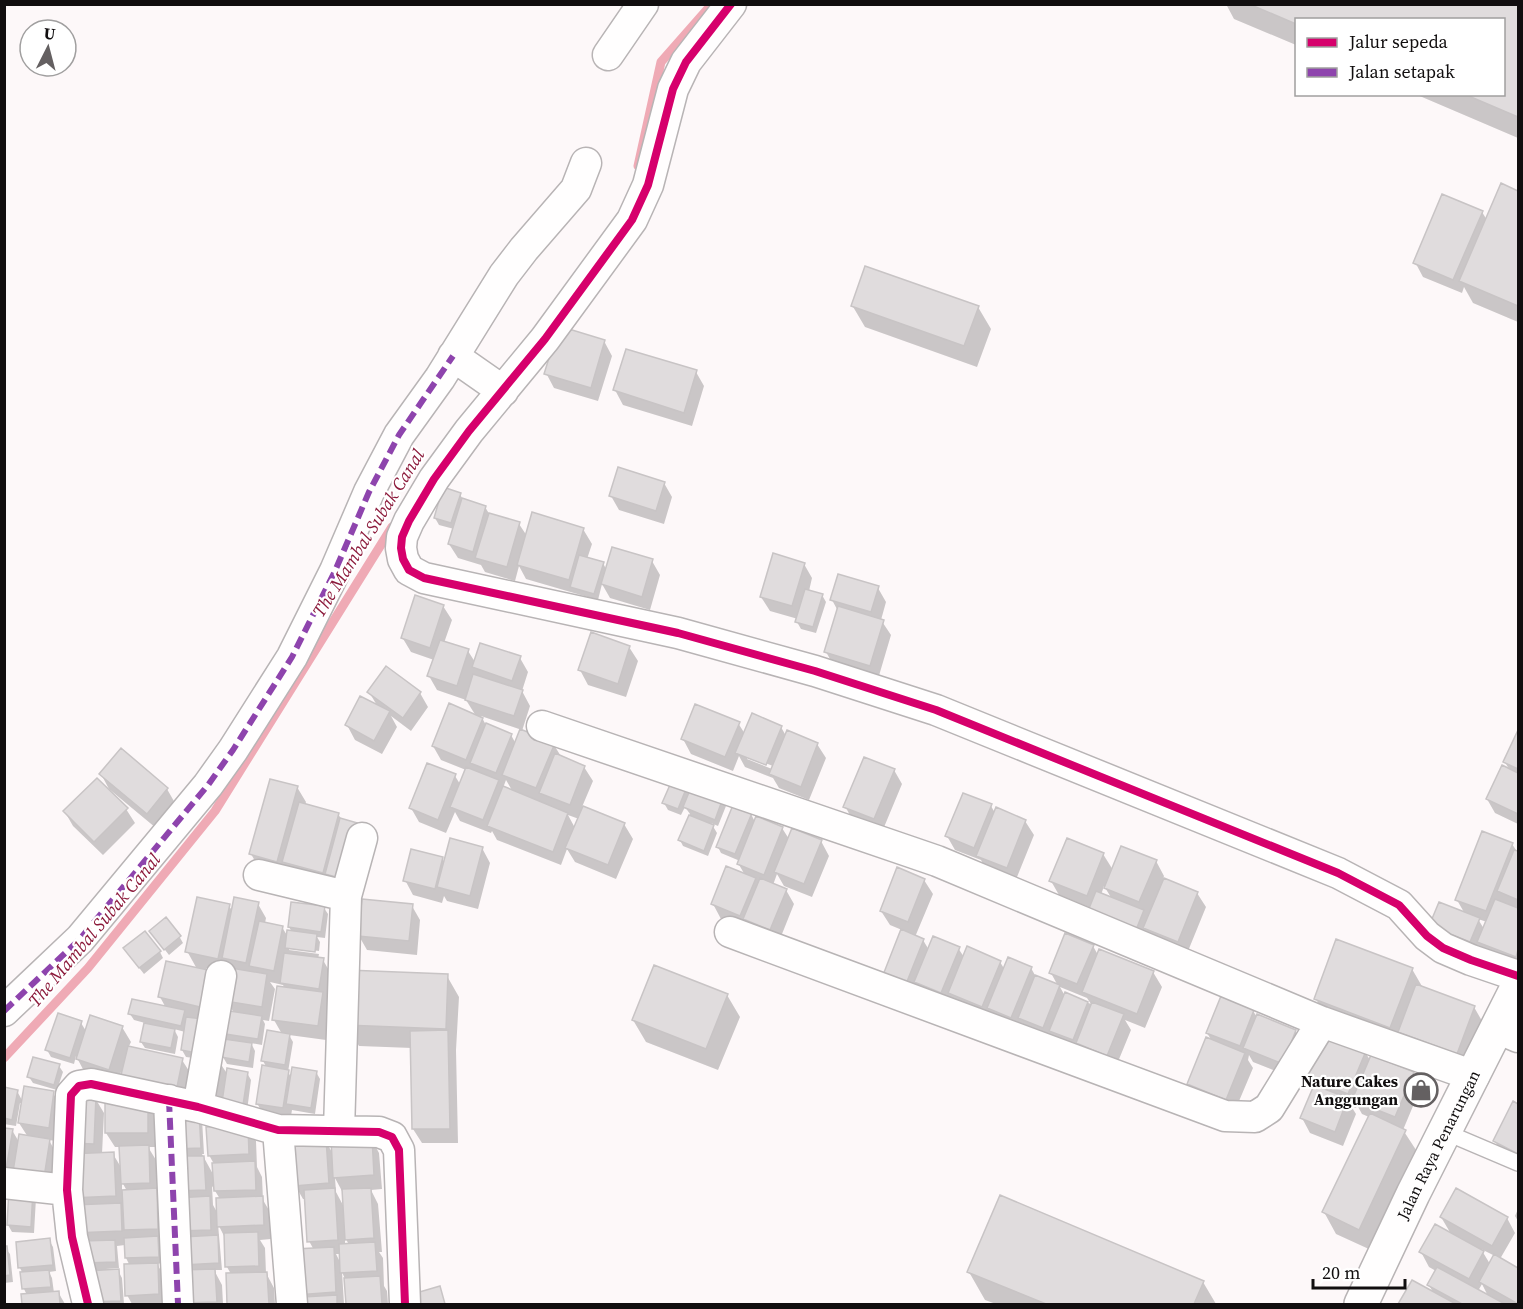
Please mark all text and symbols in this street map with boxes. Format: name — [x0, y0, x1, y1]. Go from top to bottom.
north arrow — [18, 18, 78, 78]
legend — [1295, 18, 1505, 96]
text: U — [43, 22, 57, 45]
text: Jalur sepeda — [1348, 29, 1448, 54]
text: Jalan setapak — [1348, 59, 1455, 84]
water label: The Mambal Subak Canal — [306, 444, 430, 622]
water label: The Mambal Subak Canal — [22, 848, 166, 1012]
street label: Jalan Raya Penarungan — [1391, 1066, 1485, 1224]
place label: Nature Cakes Anggungan — [1301, 1070, 1398, 1110]
shop icon: Nature Cakes Anggungan — [1403, 1072, 1439, 1108]
scale bar — [1313, 1252, 1404, 1290]
text: 20 m — [1322, 1260, 1360, 1285]

